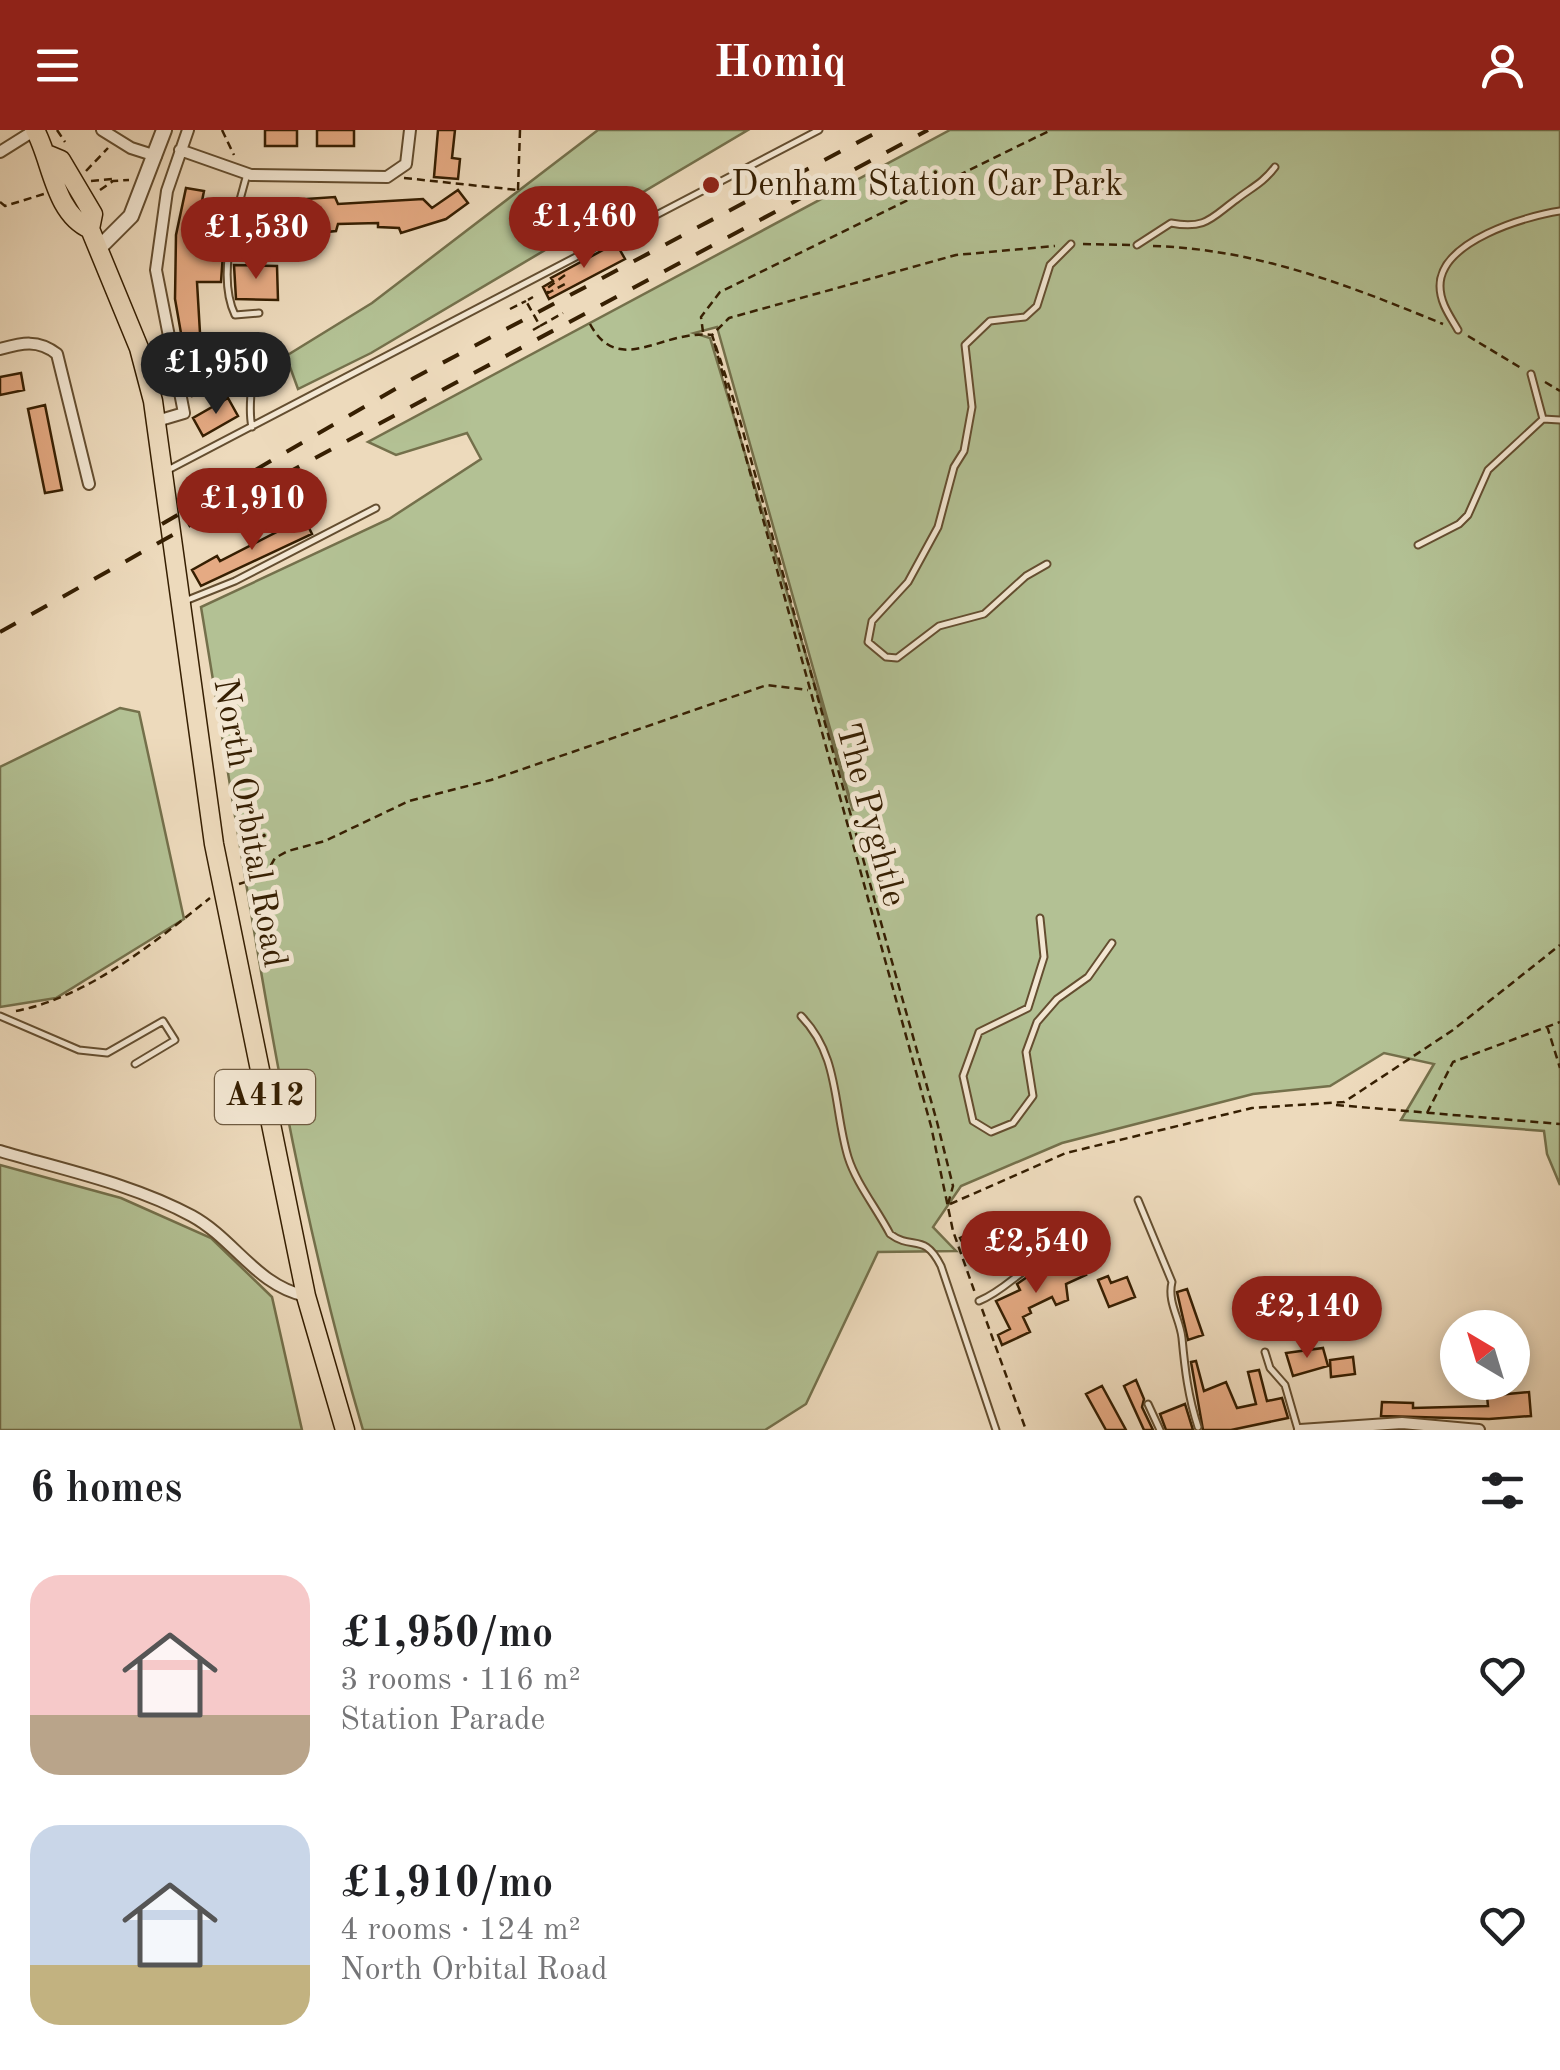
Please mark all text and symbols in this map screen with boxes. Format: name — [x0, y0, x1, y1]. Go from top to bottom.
icon: menu — [30, 38, 85, 93]
icon: person — [1475, 38, 1530, 93]
text: Homiq — [714, 42, 846, 87]
place label: Denham Station Car Park — [731, 168, 1123, 203]
marker: Denham Station Car Park — [700, 174, 722, 196]
pin: £1,460 — [503, 186, 665, 271]
pin: £1,530 — [175, 197, 337, 282]
text: £1,460 — [531, 202, 637, 234]
text: £1,530 — [203, 213, 309, 245]
pin: £1,950 — [135, 332, 297, 417]
text: £1,950 — [163, 348, 269, 380]
pin: £1,910 — [171, 468, 333, 553]
text: £1,910 — [199, 484, 305, 516]
street label: North Orbital Road — [206, 676, 292, 970]
street label: The Pyghtle — [829, 720, 911, 910]
road number: A412 — [215, 1070, 315, 1124]
pin: £2,540 — [955, 1211, 1117, 1296]
text: £2,540 — [983, 1227, 1089, 1259]
pin: £2,140 — [1226, 1276, 1388, 1361]
text: £2,140 — [1254, 1292, 1360, 1324]
north arrow — [1440, 1310, 1530, 1400]
map controls — [1440, 1310, 1530, 1400]
icon: filters — [1475, 1463, 1530, 1518]
text: 6 homes — [30, 1469, 182, 1511]
text: £1,950/mo — [340, 1614, 553, 1656]
icon: home — [110, 1615, 230, 1735]
icon: heart — [1475, 1648, 1530, 1703]
text: 3 rooms · 116 m² — [340, 1665, 581, 1697]
text: Station Parade — [340, 1705, 545, 1737]
text: £1,910/mo — [340, 1864, 553, 1906]
icon: home — [110, 1865, 230, 1985]
icon: heart — [1475, 1898, 1530, 1953]
text: 4 rooms · 124 m² — [340, 1915, 581, 1947]
text: North Orbital Road — [340, 1955, 608, 1987]

